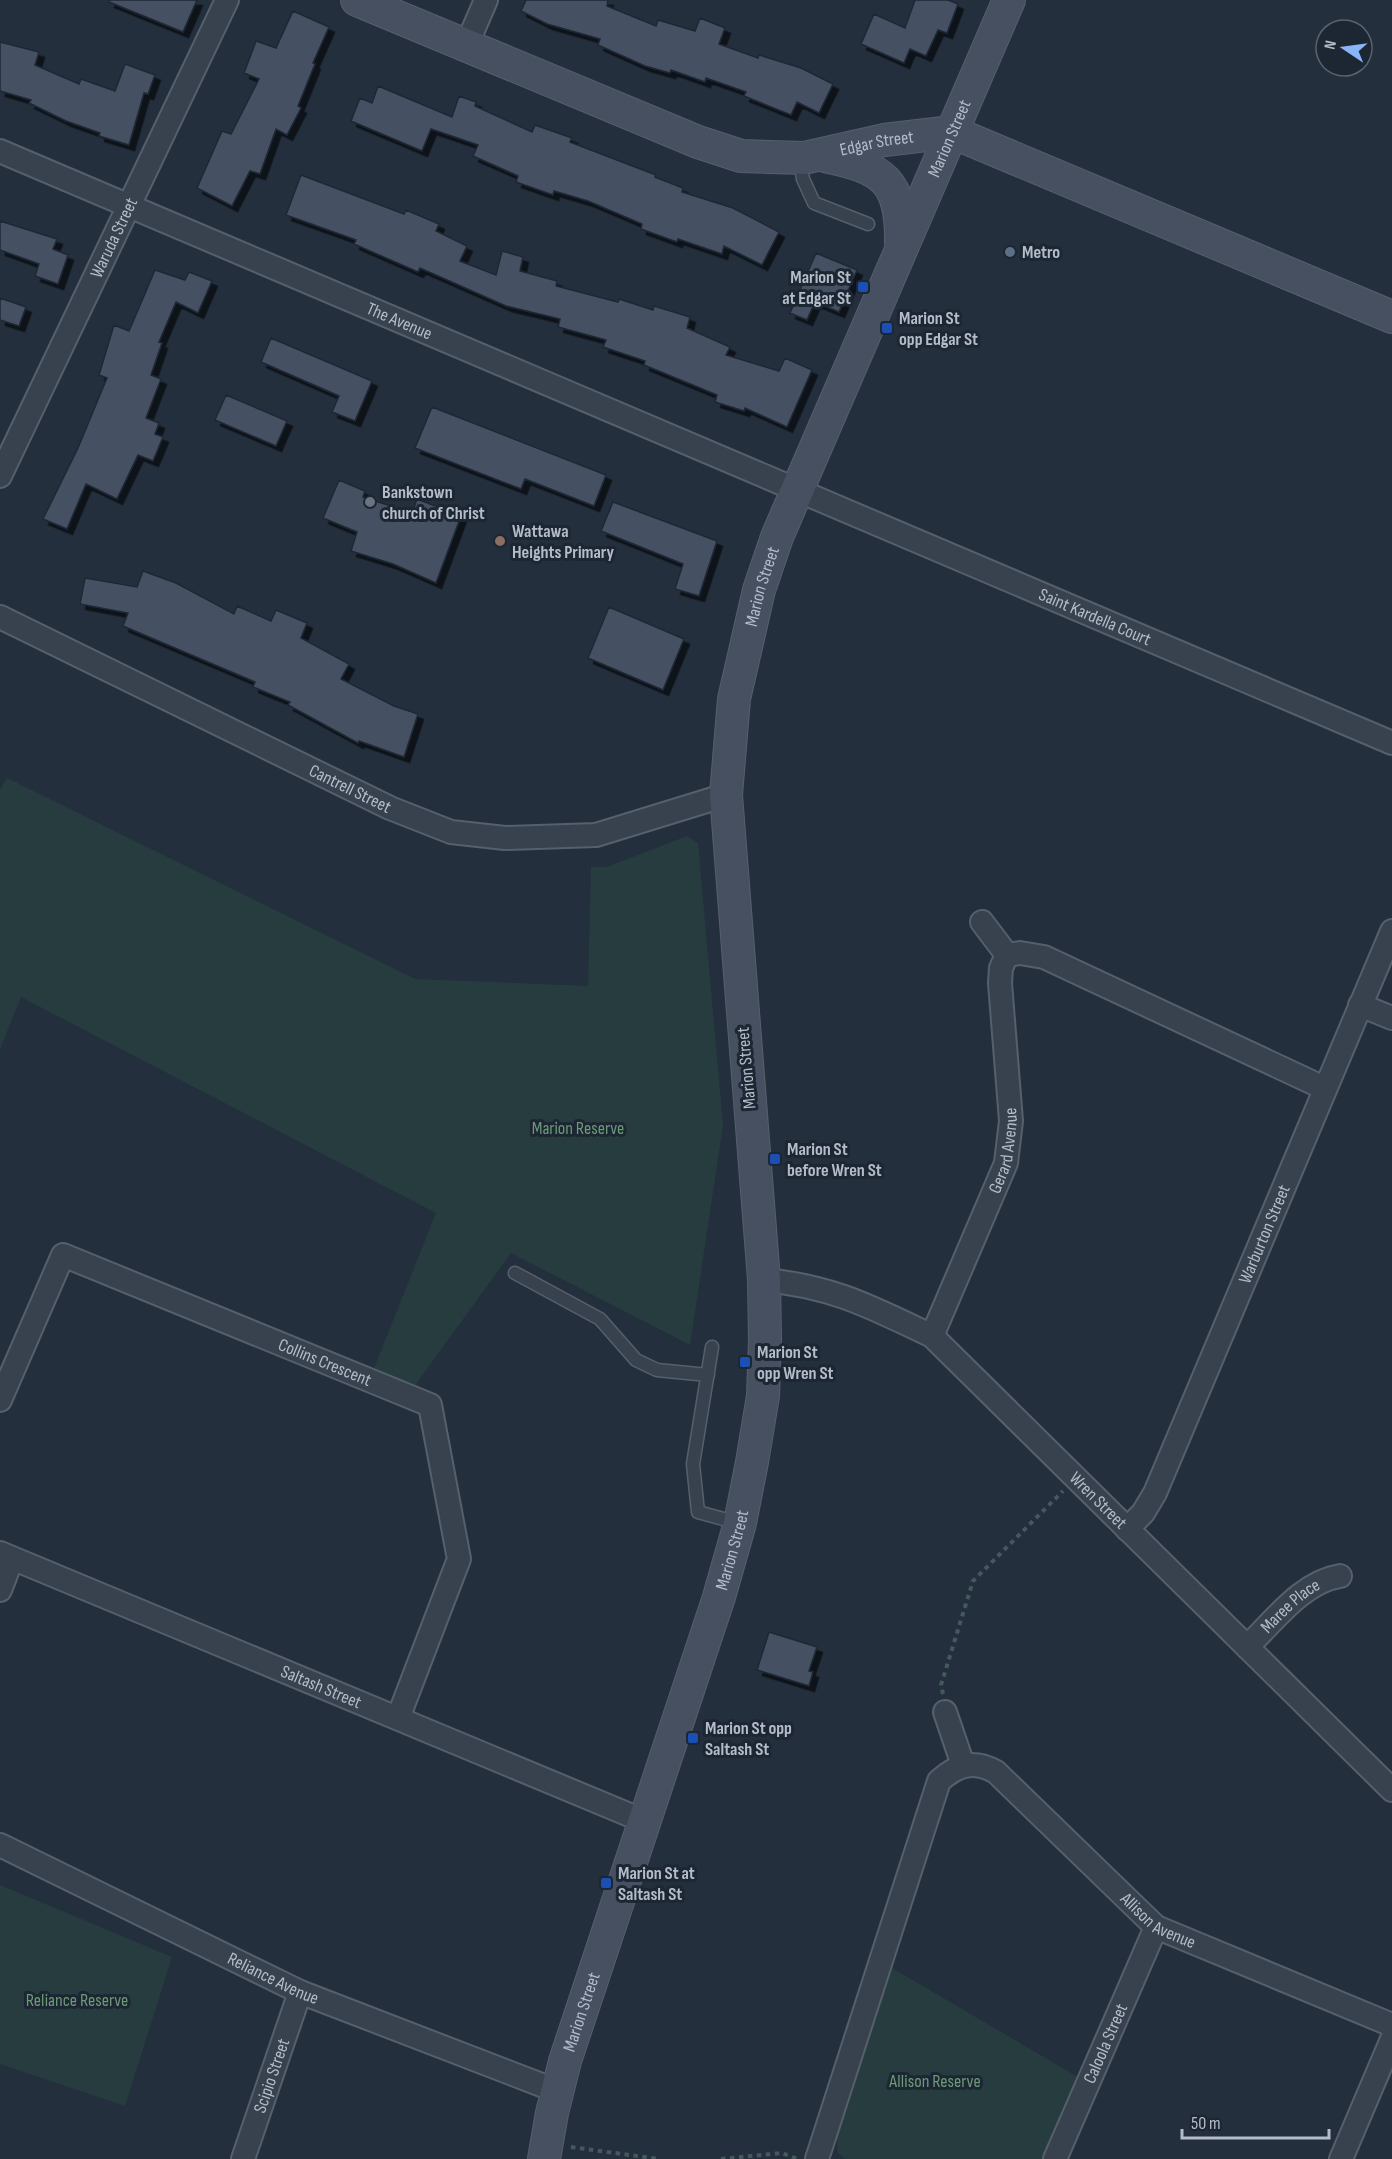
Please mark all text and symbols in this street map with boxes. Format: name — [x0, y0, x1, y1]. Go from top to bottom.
north arrow — [1314, 18, 1374, 78]
text: N — [1321, 39, 1341, 51]
street label: Marion Street — [924, 96, 976, 181]
street label: Edgar Street — [838, 127, 915, 161]
street label: Waruda Street — [86, 194, 142, 281]
place label: Metro — [1022, 242, 1060, 263]
marker: Metro — [1003, 245, 1017, 259]
place label: Marion St at Edgar St — [782, 267, 851, 309]
marker: Marion St at Edgar St — [856, 280, 870, 294]
street label: The Avenue — [363, 298, 435, 344]
place label: Marion St opp Edgar St — [899, 308, 978, 350]
marker: Marion St opp Edgar St — [880, 321, 894, 335]
place label: Bankstown church of Christ — [382, 482, 485, 524]
marker: Bankstown church of Christ — [363, 495, 377, 509]
place label: Wattawa Heights Primary — [512, 521, 615, 563]
marker: Wattawa Heights Primary — [493, 534, 507, 548]
street label: Marion Street — [741, 543, 784, 629]
street label: Saint Kardella Court — [1036, 584, 1155, 651]
street label: Cantrell Street — [306, 760, 395, 818]
street label: Marion Street — [732, 1026, 761, 1110]
street label: Gerard Avenue — [984, 1107, 1022, 1197]
park label: Marion Reserve — [532, 1118, 624, 1139]
place label: Marion St before Wren St — [787, 1139, 882, 1181]
marker: Marion St before Wren St — [768, 1152, 782, 1166]
street label: Warburton Street — [1235, 1181, 1295, 1287]
street label: Collins Crescent — [275, 1334, 375, 1391]
place label: Marion St opp Wren St — [757, 1342, 834, 1384]
marker: Marion St opp Wren St — [738, 1355, 752, 1369]
street label: Wren Street — [1065, 1468, 1131, 1534]
street label: Marion Street — [711, 1508, 753, 1593]
street label: Maree Place — [1256, 1574, 1324, 1637]
street label: Saltash Street — [278, 1661, 365, 1713]
place label: Marion St opp Saltash St — [705, 1718, 792, 1760]
marker: Marion St opp Saltash St — [686, 1731, 700, 1745]
place label: Marion St at Saltash St — [618, 1863, 695, 1905]
marker: Marion St at Saltash St — [599, 1876, 613, 1890]
street label: Allison Avenue — [1115, 1888, 1199, 1953]
street label: Reliance Avenue — [224, 1948, 321, 2009]
street label: Marion Street — [559, 1969, 605, 2054]
park label: Reliance Reserve — [26, 1990, 128, 2011]
street label: Caloola Street — [1079, 2000, 1133, 2087]
street label: Scipio Street — [249, 2035, 295, 2116]
park label: Allison Reserve — [888, 2071, 981, 2092]
scale bar — [1182, 2102, 1329, 2140]
text: 50 m — [1191, 2113, 1221, 2134]

